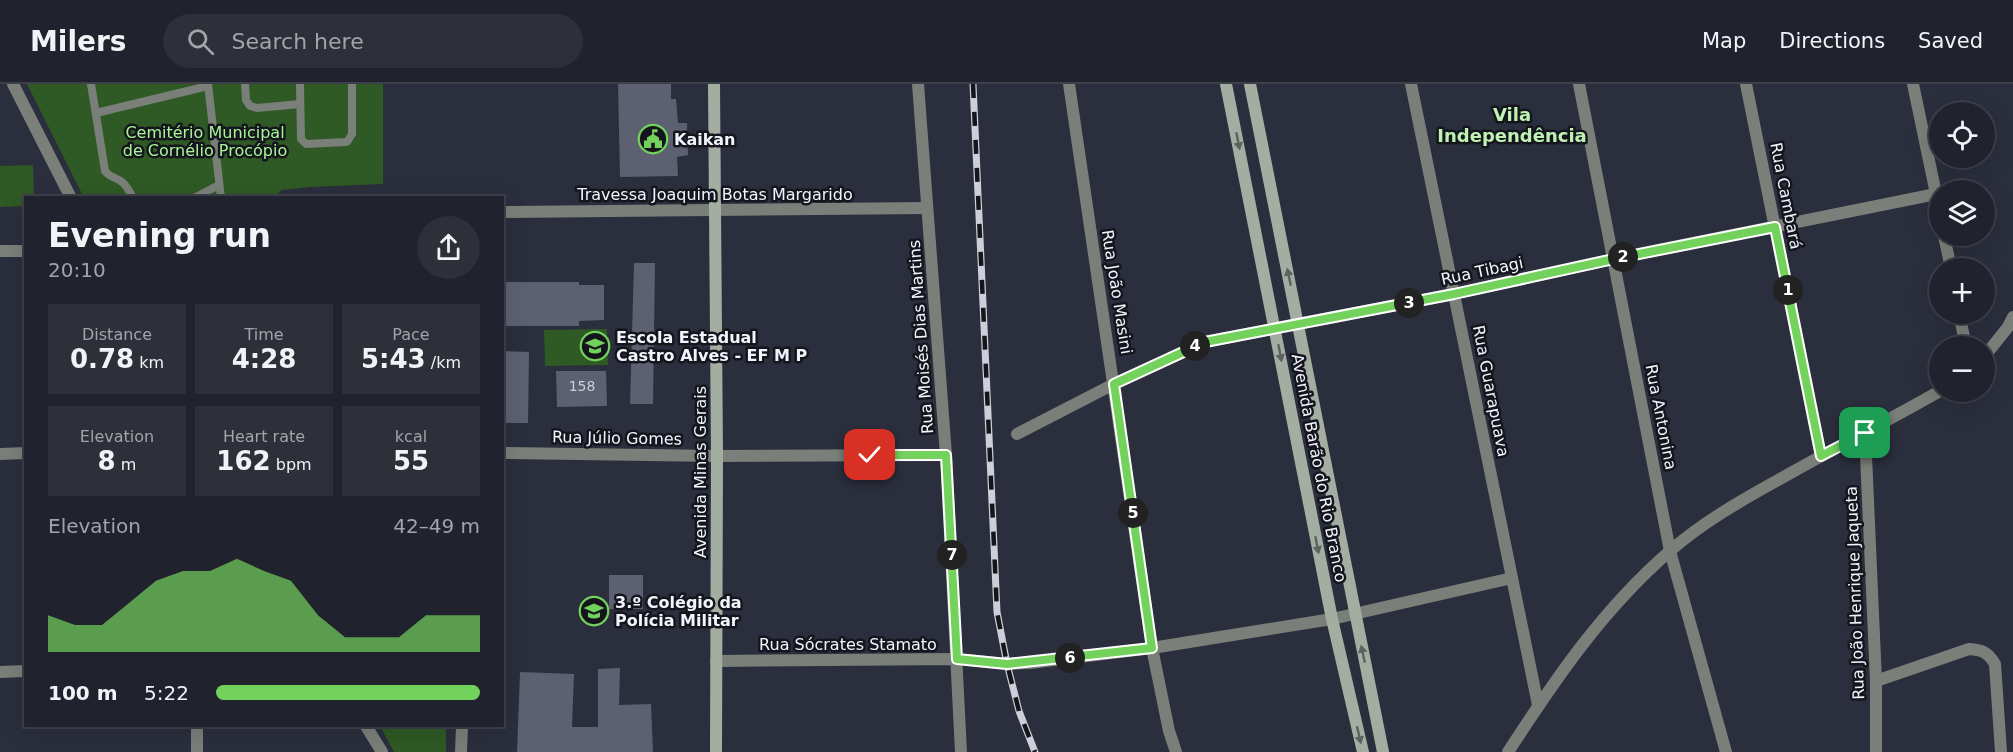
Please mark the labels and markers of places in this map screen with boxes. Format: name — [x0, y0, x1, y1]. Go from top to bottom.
public building icon: Kaikan — [637, 123, 669, 155]
place label: Kaikan — [674, 130, 736, 149]
pin: 2 — [1608, 242, 1638, 272]
pin: 1 — [1773, 275, 1803, 305]
pin: 3 — [1394, 288, 1424, 318]
place label: Escola Estadual Castro Alves - EF M P — [616, 328, 808, 365]
school or university icon: Escola Estadual Castro Alves - EF M P — [579, 330, 611, 362]
pin: 4 — [1180, 331, 1210, 361]
pin — [1839, 407, 1890, 458]
pin — [844, 429, 895, 480]
pin: 5 — [1118, 498, 1148, 528]
pin: 7 — [937, 540, 967, 570]
place label: 3.º Colégio da Polícia Militar — [615, 593, 742, 630]
school or university icon: 3.º Colégio da Polícia Militar — [578, 595, 610, 627]
pin: 6 — [1055, 643, 1085, 673]

